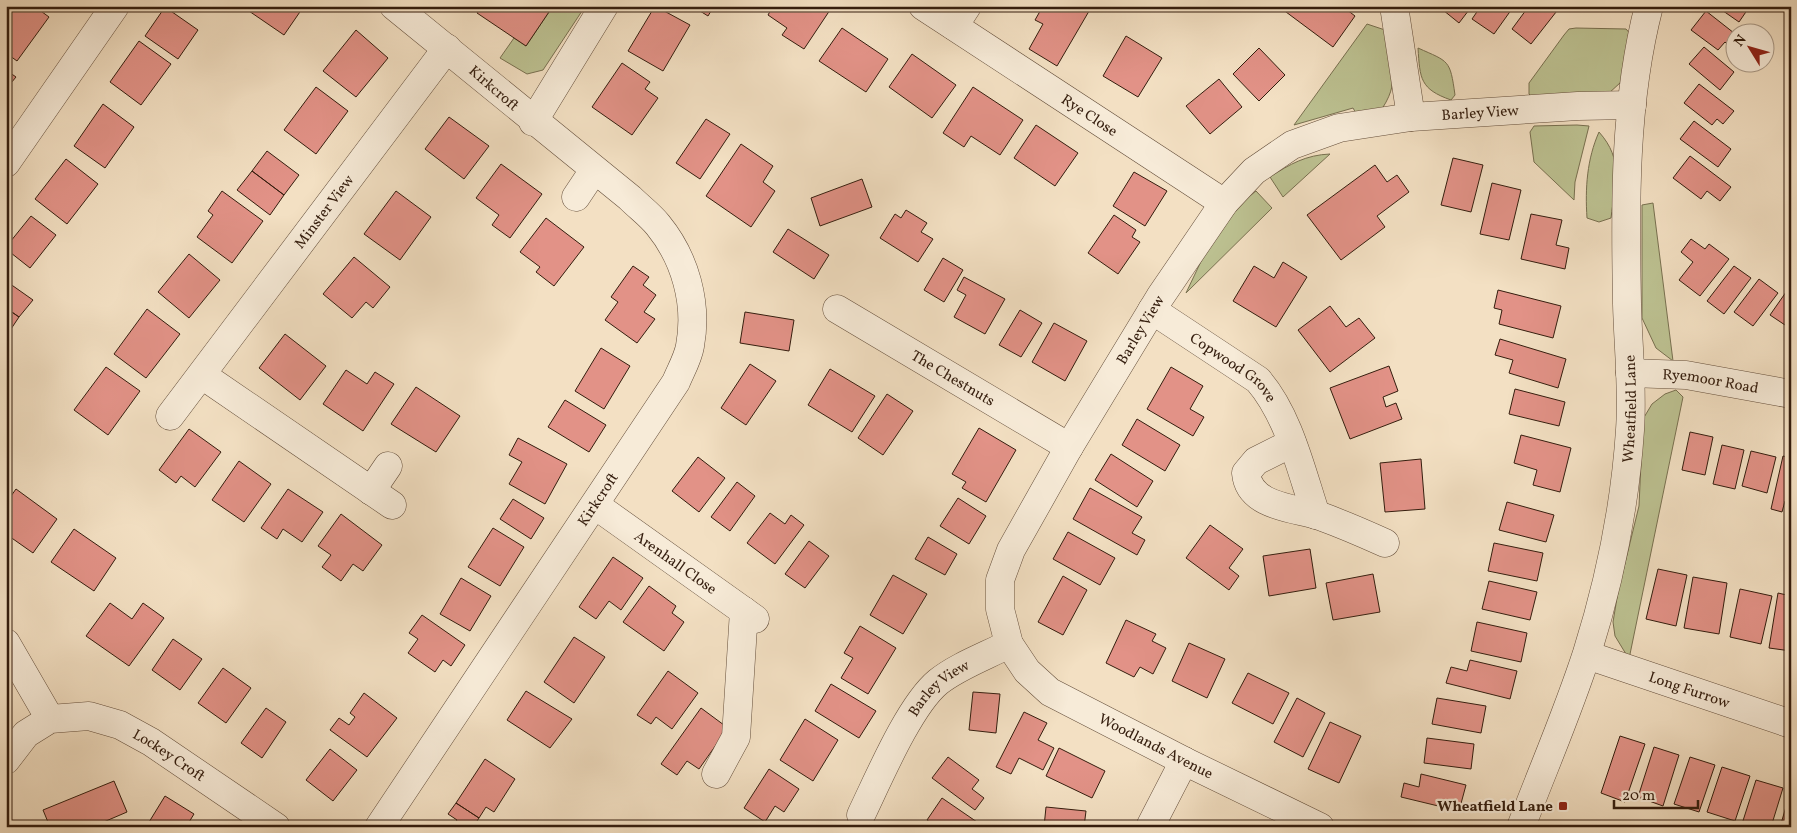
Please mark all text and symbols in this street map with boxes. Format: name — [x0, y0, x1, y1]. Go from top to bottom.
north arrow — [1724, 22, 1774, 72]
text: N — [1730, 31, 1751, 51]
street label: Kirkcroft — [463, 61, 523, 117]
street label: Rye Close — [1056, 90, 1121, 142]
street label: Barley View — [1441, 101, 1520, 127]
street label: Minster View — [290, 171, 360, 254]
street label: Barley View — [1112, 292, 1171, 369]
street label: Copwood Grove — [1185, 329, 1281, 407]
street label: The Chestnuts — [906, 346, 998, 412]
street label: Wheatfield Lane — [1618, 354, 1643, 464]
street label: Ryemoor Road — [1662, 365, 1760, 400]
street label: Kirkcroft — [574, 469, 624, 531]
street label: Arenhall Close — [629, 527, 720, 600]
street label: Barley View — [904, 655, 974, 721]
street label: Long Furrow — [1645, 668, 1733, 715]
street label: Woodlands Avenue — [1094, 709, 1216, 785]
street label: Lockey Croft — [128, 725, 209, 788]
scale bar — [1614, 778, 1698, 810]
text: 20 m — [1622, 786, 1655, 807]
place label: Wheatfield Lane — [1437, 797, 1553, 818]
marker: Wheatfield Lane — [1557, 800, 1569, 812]

